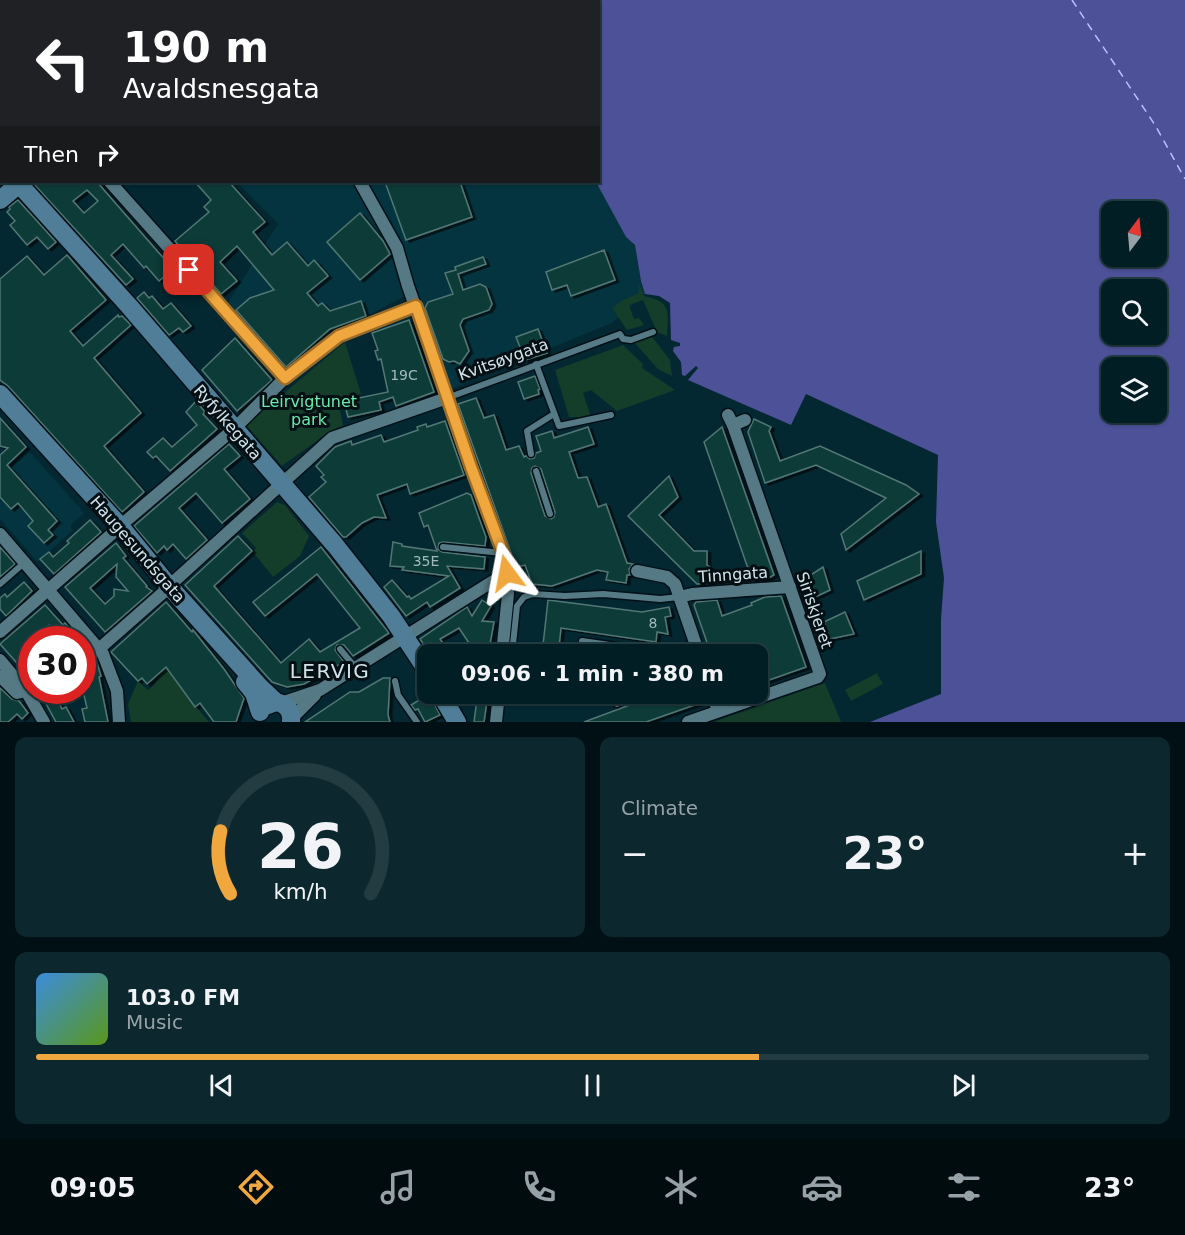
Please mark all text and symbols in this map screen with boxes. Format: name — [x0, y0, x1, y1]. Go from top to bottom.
text: 190 m — [123, 23, 269, 72]
icon: left — [24, 24, 102, 102]
text: Avaldsnesgata — [123, 73, 320, 104]
icon: right — [91, 138, 124, 171]
text: Then — [24, 142, 79, 167]
north arrow — [1101, 201, 1167, 267]
map controls — [1101, 201, 1167, 423]
pin — [163, 244, 214, 295]
icon: arrive — [172, 253, 205, 286]
button: search — [1101, 279, 1167, 345]
street label: Kvitsøygata — [456, 334, 551, 385]
button: layers — [1101, 357, 1167, 423]
house number: 19C — [390, 367, 418, 383]
street label: Ryfylkegata — [190, 381, 265, 464]
park label: Leirvigtunet park — [261, 392, 357, 429]
street label: Haugesundsgata — [86, 492, 189, 607]
position arrow — [475, 541, 539, 605]
house number: 35E — [413, 553, 439, 569]
street label: Tinngata — [696, 563, 769, 586]
street label: Siriskjeret — [793, 569, 837, 651]
house number: 8 — [649, 615, 657, 631]
speed limit sign: 30 — [18, 626, 96, 704]
district label: LERVIG — [290, 659, 370, 683]
text: 09:06 · 1 min · 380 m — [461, 661, 724, 686]
text: Climate — [621, 796, 698, 820]
text: 26 — [257, 810, 343, 883]
text: 23° — [842, 827, 928, 880]
text: − — [621, 834, 649, 873]
text: + — [1121, 834, 1149, 873]
text: km/h — [273, 879, 327, 904]
text: 103.0 FM — [126, 985, 240, 1010]
text: Music — [126, 1010, 183, 1034]
icon: previous — [205, 1069, 238, 1102]
icon: pause — [576, 1069, 609, 1102]
icon: next — [947, 1069, 980, 1102]
icon: directions — [235, 1166, 277, 1208]
icon: music — [377, 1166, 419, 1208]
icon: phone — [518, 1166, 560, 1208]
icon: climate — [660, 1166, 702, 1208]
icon: car — [801, 1166, 843, 1208]
icon: filters — [943, 1166, 985, 1208]
text: 09:05 — [50, 1172, 136, 1203]
text: 23° — [1084, 1172, 1135, 1203]

